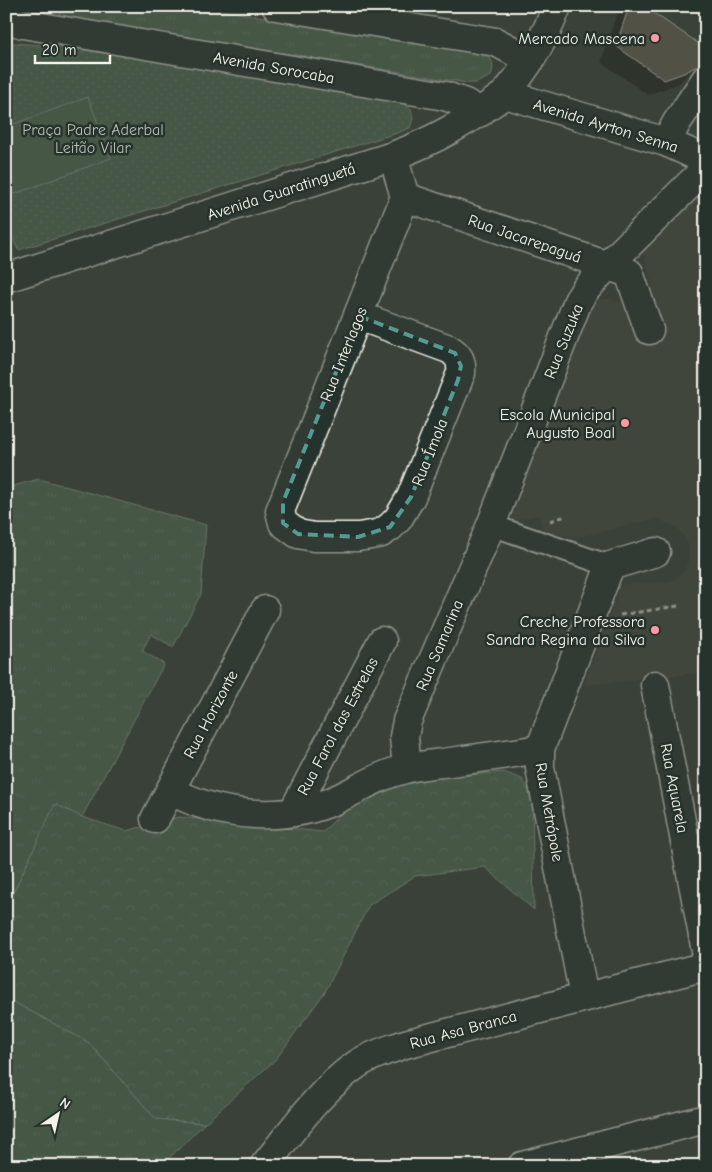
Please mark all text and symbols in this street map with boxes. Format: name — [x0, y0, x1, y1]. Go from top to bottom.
place label: Mercado Mascena — [518, 30, 645, 48]
scale bar — [35, 32, 110, 64]
marker: Mercado Mascena — [649, 32, 661, 44]
text: 20 m — [42, 41, 76, 59]
street label: Avenida Sorocaba — [212, 48, 336, 88]
street label: Avenida Ayrton Senna — [531, 95, 680, 157]
park label: Praça Padre Aderbal Leitão Vilar — [22, 121, 164, 157]
street label: Avenida Guaratinguetá — [205, 160, 358, 224]
street label: Rua Jacarepaguá — [466, 211, 584, 267]
street label: Rua Suzuka — [541, 301, 587, 381]
street label: Rua Interlagos — [317, 304, 371, 404]
place label: Escola Municipal Augusto Boal — [500, 406, 615, 442]
street label: Rua Ímola — [407, 416, 452, 489]
marker: Escola Municipal Augusto Boal — [619, 417, 631, 429]
street label: Rua Samarina — [413, 597, 467, 694]
place label: Creche Professora Sandra Regina da Silva — [486, 613, 645, 649]
marker: Creche Professora Sandra Regina da Silva — [649, 624, 661, 636]
street label: Rua Farol das Estrelas — [294, 654, 382, 798]
street label: Rua Horizonte — [180, 667, 242, 762]
street label: Rua Aquarela — [656, 742, 692, 835]
street label: Rua Metrópole — [531, 761, 567, 863]
street label: Rua Asa Branca — [408, 1007, 519, 1053]
north arrow — [32, 1090, 82, 1140]
text: N — [56, 1094, 74, 1113]

